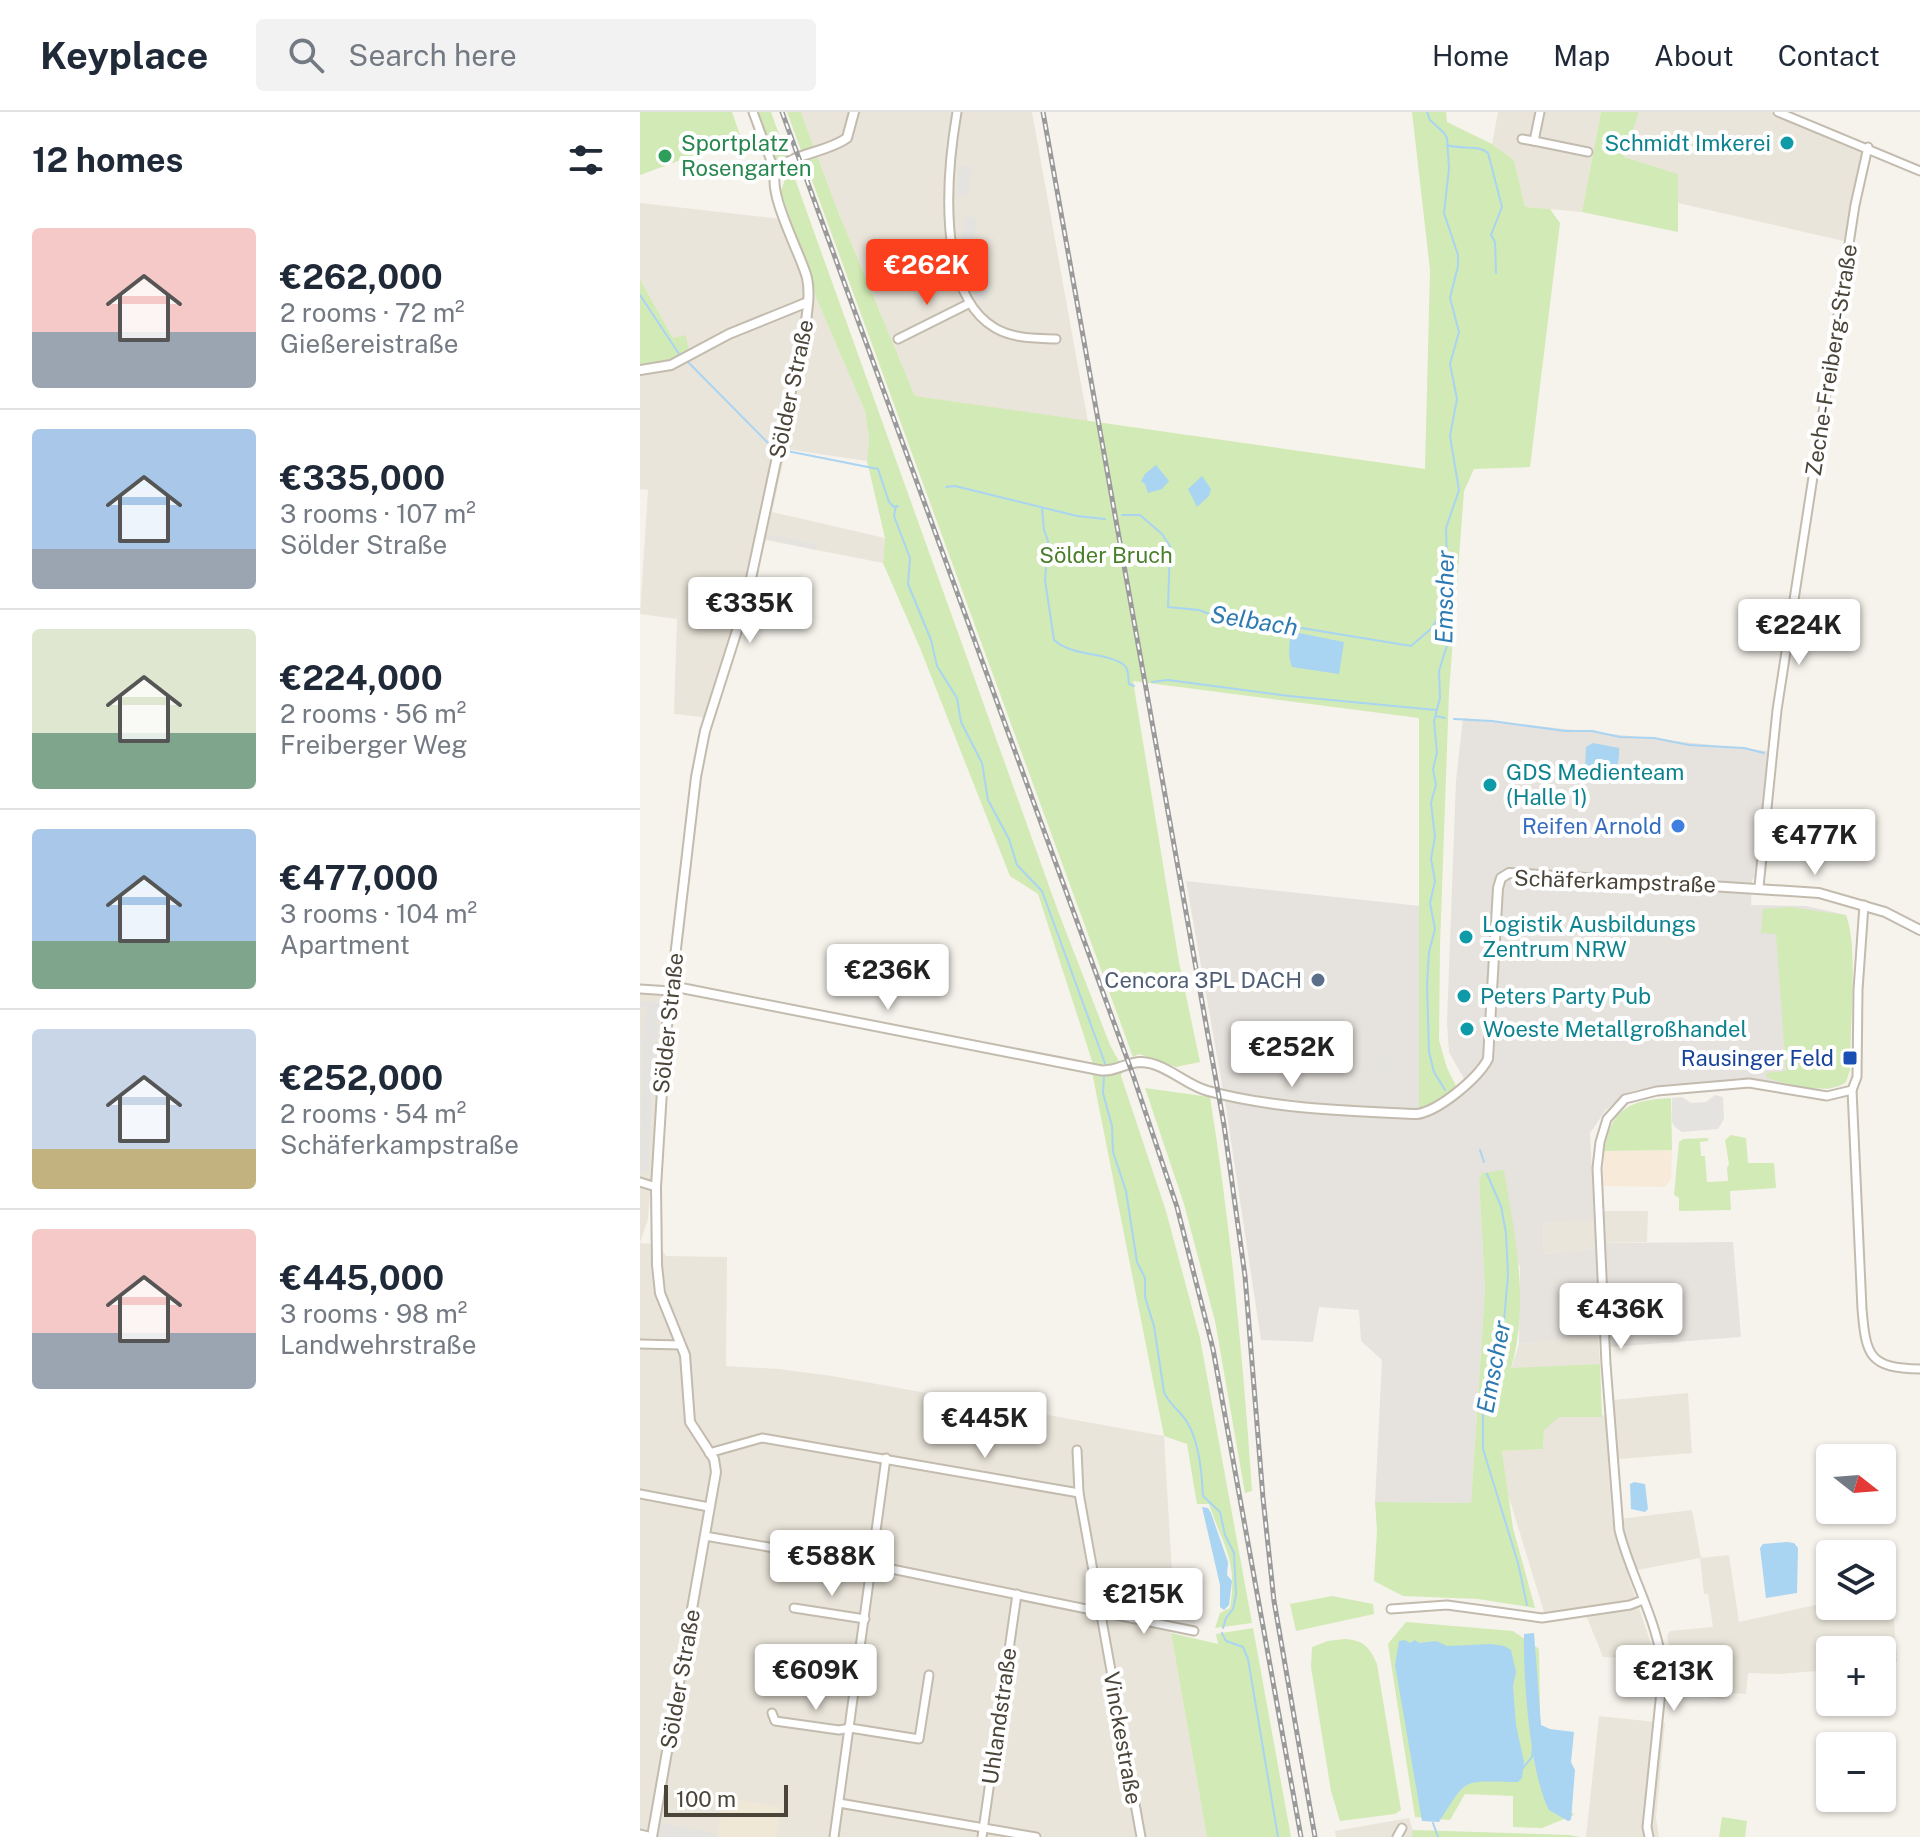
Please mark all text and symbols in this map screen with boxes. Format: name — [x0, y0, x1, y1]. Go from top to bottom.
search box — [256, 19, 816, 91]
text: Keyplace — [40, 33, 208, 78]
icon: search — [284, 33, 328, 77]
text: Search here — [348, 37, 517, 73]
text: Home — [1432, 39, 1509, 72]
text: Map — [1553, 39, 1610, 72]
text: About — [1654, 39, 1734, 72]
text: Contact — [1778, 39, 1880, 72]
place label: Sportplatz Rosengarten — [681, 130, 811, 181]
place label: Schmidt Imkerei — [1604, 130, 1771, 156]
marker: Schmidt Imkerei — [1778, 134, 1796, 152]
icon: filters — [564, 138, 608, 182]
text: 12 homes — [32, 140, 183, 180]
marker: Sportplatz Rosengarten — [656, 147, 674, 165]
pin: €262K — [871, 239, 983, 307]
street label: Zeche-Freiberg-Straße — [1800, 242, 1862, 478]
text: €262K — [884, 249, 970, 280]
text: €262,000 — [280, 257, 443, 297]
icon: home — [96, 260, 192, 356]
text: 2 rooms · 72 m² — [280, 297, 465, 328]
street label: Sölder Straße — [764, 317, 818, 461]
text: Gießereistraße — [280, 328, 459, 359]
text: €335,000 — [280, 458, 445, 498]
icon: home — [96, 461, 192, 557]
text: 3 rooms · 107 m² — [280, 498, 476, 529]
text: Sölder Straße — [280, 529, 447, 560]
park label: Sölder Bruch — [1039, 542, 1173, 568]
water label: Emscher — [1429, 549, 1459, 644]
pin: €335K — [694, 577, 806, 645]
text: €335K — [706, 587, 794, 618]
water label: Selbach — [1208, 599, 1300, 641]
pin: €224K — [1743, 599, 1855, 667]
text: €224K — [1756, 609, 1842, 640]
text: €224,000 — [280, 658, 443, 698]
icon: home — [96, 661, 192, 757]
text: 2 rooms · 56 m² — [280, 698, 466, 729]
text: Freiberger Weg — [280, 729, 468, 760]
place label: GDS Medienteam (Halle 1) — [1506, 759, 1684, 810]
marker: GDS Medienteam (Halle 1) — [1481, 776, 1499, 794]
pin: €477K — [1759, 809, 1871, 877]
place label: Reifen Arnold — [1522, 813, 1662, 839]
marker: Reifen Arnold — [1669, 817, 1687, 835]
text: €477K — [1772, 819, 1858, 850]
text: €477,000 — [280, 858, 438, 898]
icon: home — [96, 861, 192, 957]
street label: Schäferkampstraße — [1514, 864, 1716, 898]
text: 3 rooms · 104 m² — [280, 898, 477, 929]
place label: Logistik Ausbildungs Zentrum NRW — [1482, 911, 1696, 962]
marker: Logistik Ausbildungs Zentrum NRW — [1457, 928, 1475, 946]
text: Apartment — [280, 929, 410, 960]
pin: €236K — [832, 944, 944, 1012]
street label: Sölder Straße — [648, 951, 688, 1095]
text: €236K — [845, 954, 931, 985]
place label: Cencora 3PL DACH — [1104, 967, 1302, 993]
marker: Cencora 3PL DACH — [1309, 971, 1327, 989]
place label: Peters Party Pub — [1480, 983, 1651, 1009]
marker: Peters Party Pub — [1455, 987, 1473, 1005]
place label: Woeste Metallgroßhandel — [1483, 1016, 1747, 1042]
marker: Woeste Metallgroßhandel — [1458, 1020, 1476, 1038]
pin: €252K — [1236, 1021, 1348, 1089]
text: €252K — [1249, 1031, 1335, 1062]
place label: Rausinger Feld — [1681, 1045, 1834, 1071]
marker: Rausinger Feld — [1841, 1049, 1859, 1067]
text: €252,000 — [280, 1058, 443, 1098]
icon: home — [96, 1061, 192, 1157]
text: 2 rooms · 54 m² — [280, 1098, 466, 1129]
text: Schäferkampstraße — [280, 1129, 519, 1160]
text: €445,000 — [280, 1258, 444, 1298]
icon: home — [96, 1261, 192, 1357]
pin: €436K — [1565, 1283, 1677, 1351]
text: €436K — [1577, 1293, 1665, 1324]
text: 3 rooms · 98 m² — [280, 1298, 467, 1329]
water label: Emscher — [1470, 1317, 1516, 1415]
text: Landwehrstraße — [280, 1329, 476, 1360]
pin: €445K — [929, 1392, 1041, 1460]
text: €445K — [942, 1402, 1028, 1433]
north arrow — [1816, 1444, 1896, 1524]
map controls — [1816, 1444, 1896, 1812]
pin: €588K — [776, 1530, 888, 1598]
text: €588K — [788, 1540, 876, 1571]
button: layers — [1816, 1540, 1896, 1620]
pin: €215K — [1088, 1568, 1200, 1636]
text: €215K — [1104, 1578, 1184, 1609]
street label: Sölder Straße — [655, 1607, 705, 1751]
button: + — [1816, 1636, 1896, 1716]
pin: €609K — [760, 1644, 872, 1712]
pin: €213K — [1618, 1645, 1730, 1713]
street label: Uhlandstraße — [977, 1646, 1021, 1786]
text: €609K — [773, 1654, 859, 1685]
text: €213K — [1634, 1655, 1714, 1686]
street label: Vinckestraße — [1099, 1670, 1147, 1806]
button: − — [1816, 1732, 1896, 1812]
scale bar — [664, 1781, 788, 1817]
text: 100 m — [676, 1786, 736, 1812]

